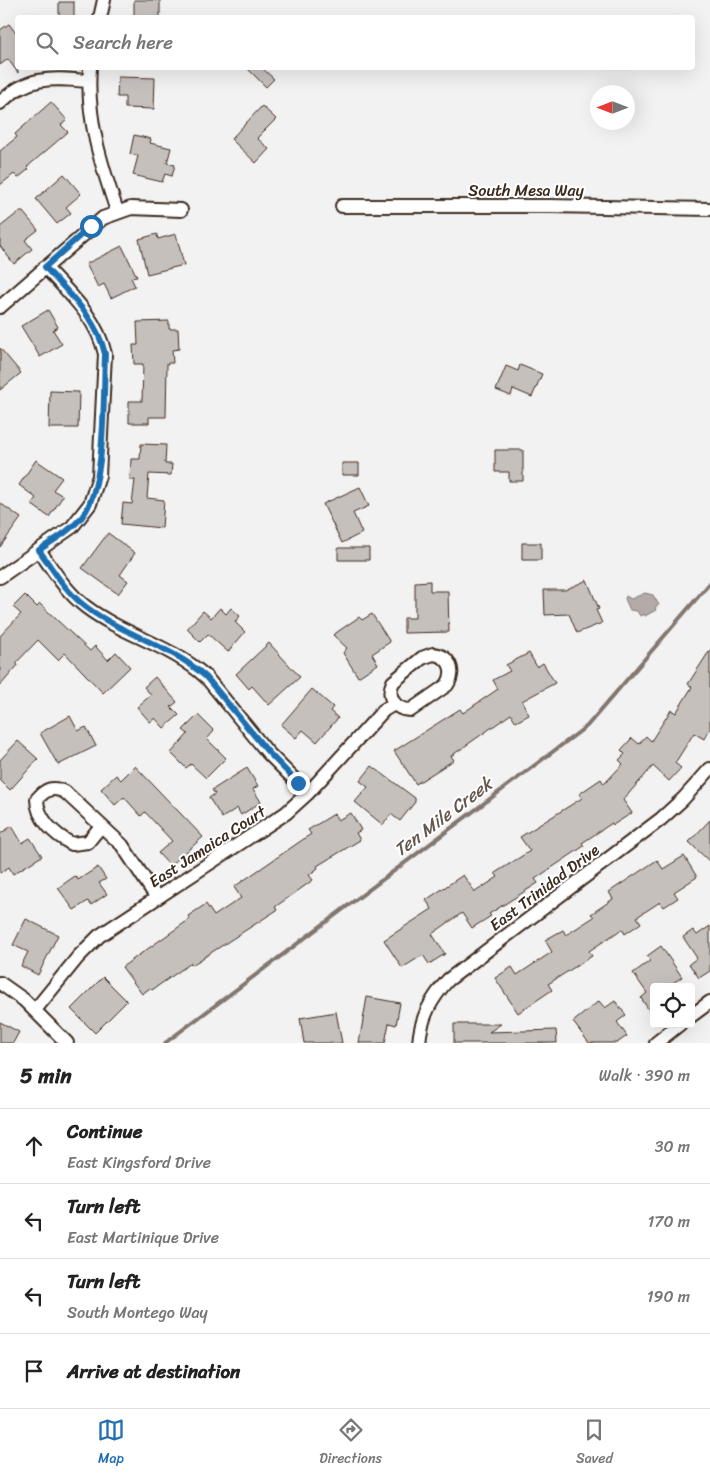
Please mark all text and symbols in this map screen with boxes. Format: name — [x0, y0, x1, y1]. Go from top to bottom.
search box — [15, 15, 695, 70]
text: Search here — [73, 26, 173, 59]
icon: search — [33, 29, 61, 57]
north arrow — [590, 85, 635, 130]
street label: South Mesa Way — [468, 176, 584, 205]
route start — [80, 215, 103, 238]
water label: Ten Mile Creek — [387, 768, 501, 865]
route end — [287, 772, 310, 795]
street label: East Jamaica Court — [143, 797, 272, 895]
street label: East Trinidad Drive — [483, 836, 606, 939]
map controls — [650, 983, 695, 1028]
button: locate — [650, 983, 695, 1028]
text: 5 min — [20, 1057, 72, 1095]
text: Walk · 390 m — [599, 1061, 690, 1090]
text: Continue — [67, 1115, 143, 1148]
icon: ahead — [20, 1132, 48, 1160]
text: 30 m — [655, 1132, 690, 1161]
text: East Kingsford Drive — [67, 1148, 211, 1177]
text: Turn left — [67, 1190, 140, 1223]
icon: left — [20, 1207, 48, 1235]
text: 170 m — [647, 1207, 690, 1236]
text: East Martinique Drive — [67, 1223, 219, 1252]
text: Turn left — [67, 1265, 140, 1298]
icon: left — [20, 1282, 48, 1310]
text: 190 m — [647, 1282, 690, 1311]
text: South Montego Way — [67, 1298, 208, 1327]
text: Arrive at destination — [67, 1355, 240, 1388]
icon: arrive — [20, 1357, 48, 1385]
tab: Map — [97, 1416, 125, 1471]
tab: Directions — [319, 1416, 382, 1471]
tab: Saved — [576, 1416, 613, 1471]

